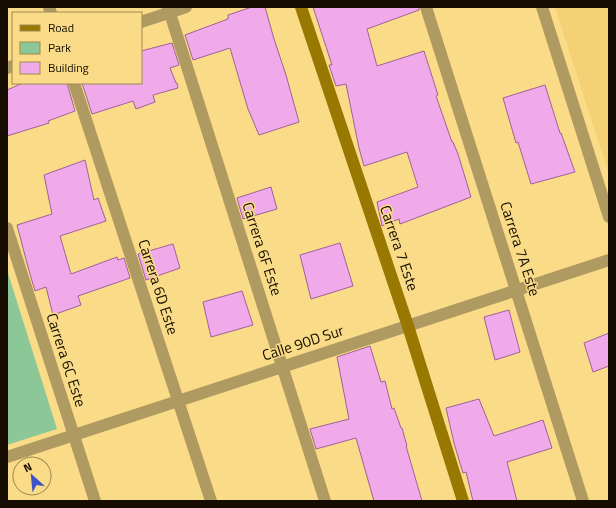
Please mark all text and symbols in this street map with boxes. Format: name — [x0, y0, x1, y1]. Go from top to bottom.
legend — [12, 12, 142, 84]
text: Road — [48, 18, 74, 37]
text: Park — [48, 38, 71, 57]
text: Building — [48, 58, 89, 77]
street label: Carrera 6F Este — [237, 199, 288, 299]
street label: Carrera 7A Este — [494, 199, 547, 299]
street label: Carrera 7 Este — [374, 202, 425, 294]
street label: Carrera 6D Este — [132, 236, 185, 337]
street label: Carrera 6C Este — [40, 310, 92, 410]
street label: Calle 90D Sur — [259, 319, 347, 367]
north arrow — [12, 456, 52, 496]
text: N — [20, 458, 34, 476]

